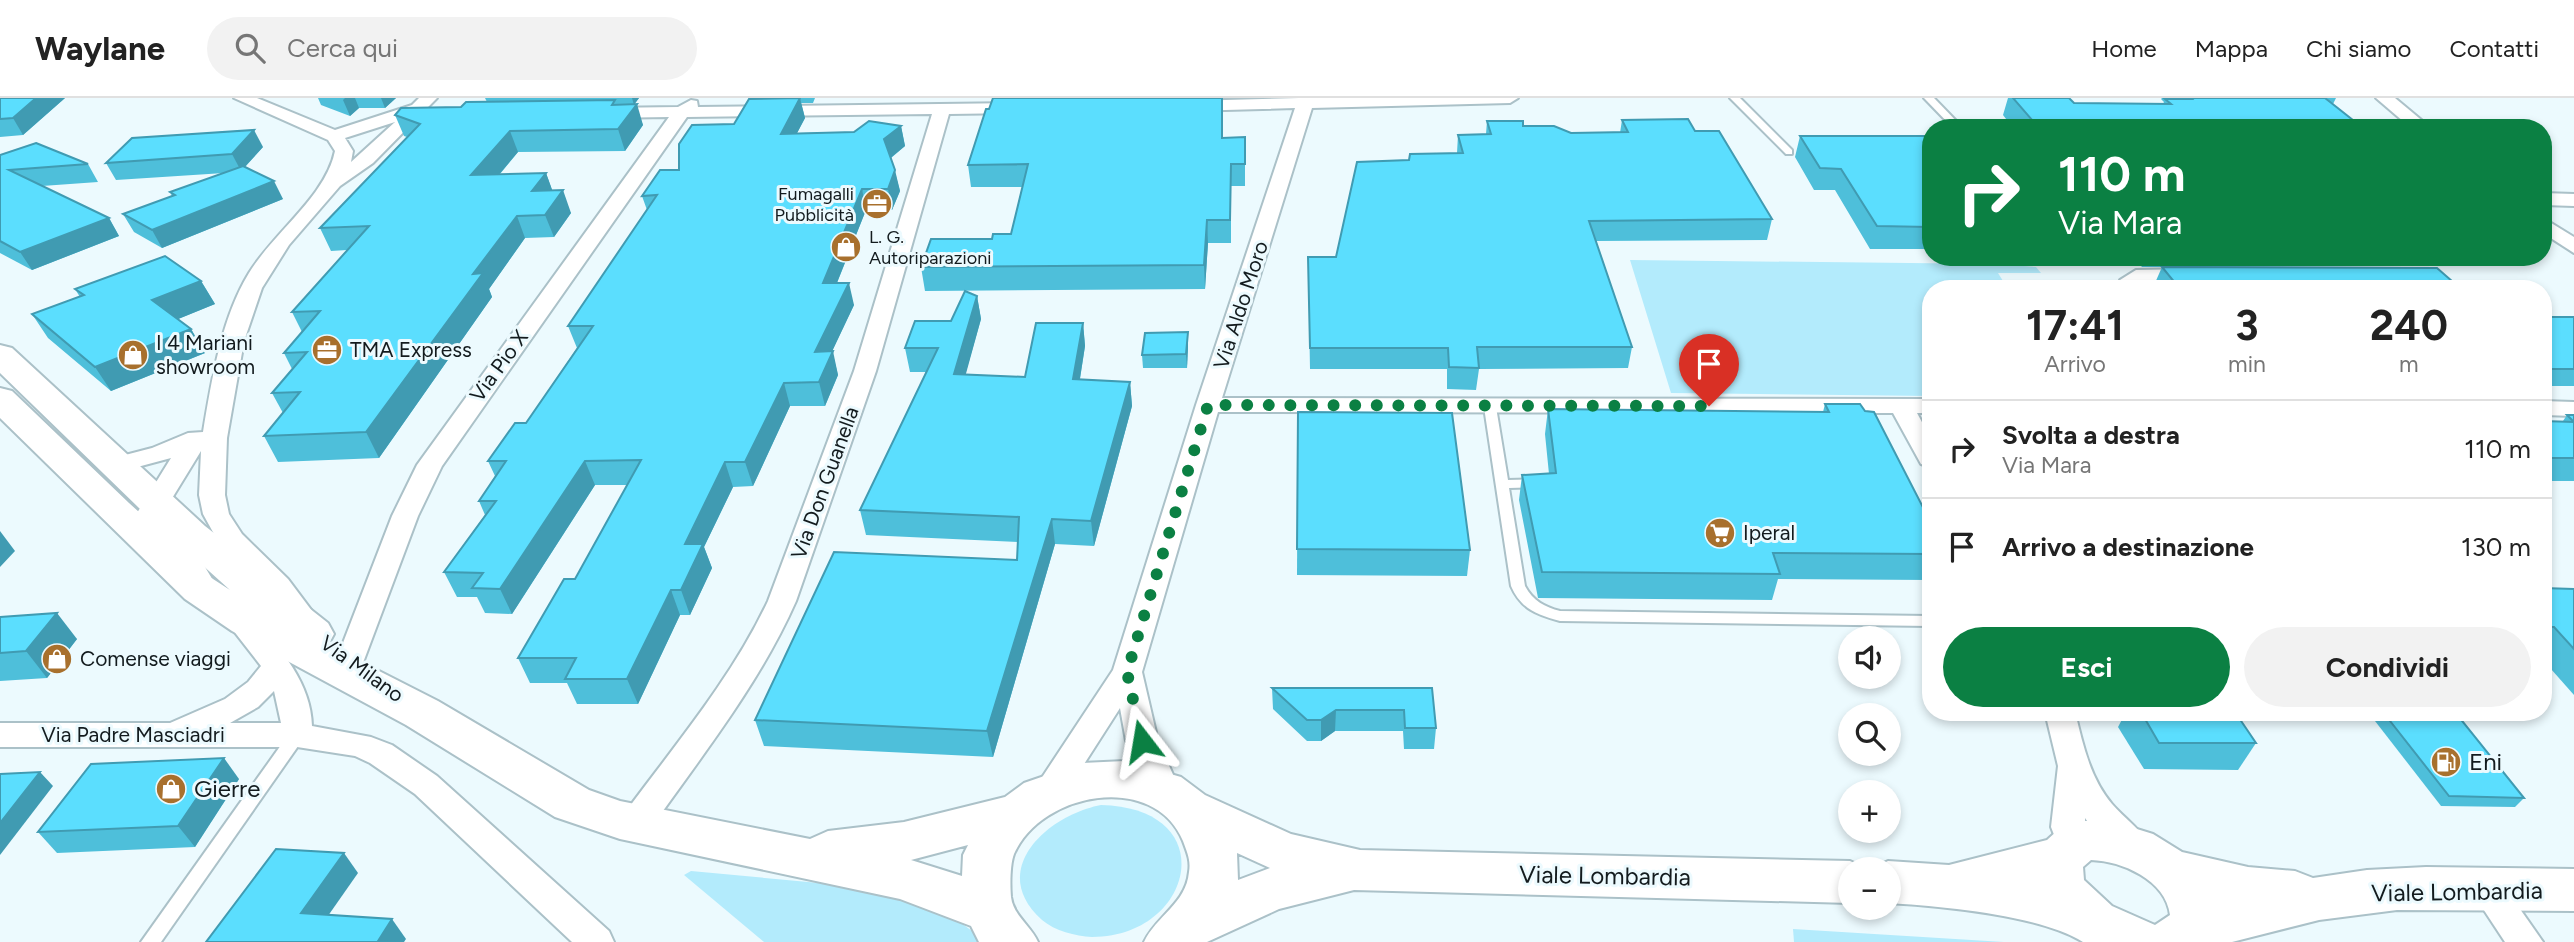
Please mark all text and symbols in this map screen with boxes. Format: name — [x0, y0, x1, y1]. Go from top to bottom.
search box — [207, 17, 697, 80]
text: Waylane — [35, 29, 165, 68]
icon: search — [231, 29, 269, 67]
text: Cerca qui — [287, 32, 398, 64]
text: Home — [2091, 34, 2157, 63]
text: Mappa — [2195, 34, 2268, 63]
text: Chi siamo — [2306, 34, 2411, 63]
text: Contatti — [2449, 34, 2539, 63]
text: 110 m — [2058, 144, 2186, 203]
icon: right — [1943, 147, 2034, 238]
place label: Fumagalli Pubblicità — [775, 183, 854, 226]
office icon: Fumagalli Pubblicità — [860, 187, 894, 221]
text: Via Mara — [2058, 204, 2182, 242]
place label: L. G. Autoriparazioni — [869, 226, 991, 269]
shop icon: L. G. Autoriparazioni — [829, 230, 863, 264]
street label: Via Aldo Moro — [1208, 238, 1273, 372]
text: 17:41 — [2026, 300, 2124, 351]
text: 3 — [2235, 300, 2259, 351]
text: 240 — [2370, 300, 2448, 351]
street label: Via Pio X — [464, 325, 533, 406]
place label: I 4 Mariani showroom — [156, 330, 255, 379]
office icon: TMA Express — [310, 333, 344, 367]
pin — [1679, 334, 1739, 406]
place label: TMA Express — [350, 337, 472, 362]
shop icon: I 4 Mariani showroom — [116, 338, 150, 372]
icon: arrive — [1690, 345, 1728, 383]
text: Arrivo — [2044, 350, 2106, 378]
text: min — [2228, 350, 2266, 378]
text: m — [2399, 350, 2419, 378]
street label: Via Don Guanella — [785, 403, 864, 562]
text: Svolta a destra — [2002, 419, 2180, 451]
icon: right — [1943, 430, 1981, 468]
text: 110 m — [2464, 433, 2531, 465]
text: Via Mara — [2002, 451, 2091, 479]
supermarket icon: Iperal — [1703, 516, 1737, 550]
place label: Iperal — [1743, 520, 1795, 545]
icon: arrive — [1943, 528, 1981, 566]
text: Arrivo a destinazione — [2002, 531, 2254, 563]
text: 130 m — [2461, 531, 2531, 563]
map controls — [1838, 626, 1901, 920]
button: sound — [1838, 626, 1901, 689]
button: Esci — [1943, 627, 2230, 707]
button: Condividi — [2244, 627, 2531, 707]
street label: Via Milano — [316, 630, 409, 707]
shop icon: Comense viaggi — [40, 642, 74, 676]
place label: Comense viaggi — [80, 646, 231, 671]
button: search — [1838, 703, 1901, 766]
position arrow — [1105, 704, 1179, 778]
street label: Via Padre Masciadri — [41, 722, 225, 747]
fuel station icon: Eni — [2429, 745, 2463, 779]
place label: Eni — [2469, 747, 2502, 776]
shop icon: Gierre — [154, 772, 188, 806]
place label: Gierre — [194, 774, 260, 803]
button: + — [1838, 780, 1901, 843]
button: − — [1838, 857, 1901, 920]
street label: Viale Lombardia — [1519, 860, 1691, 891]
street label: Viale Lombardia — [2371, 876, 2543, 907]

